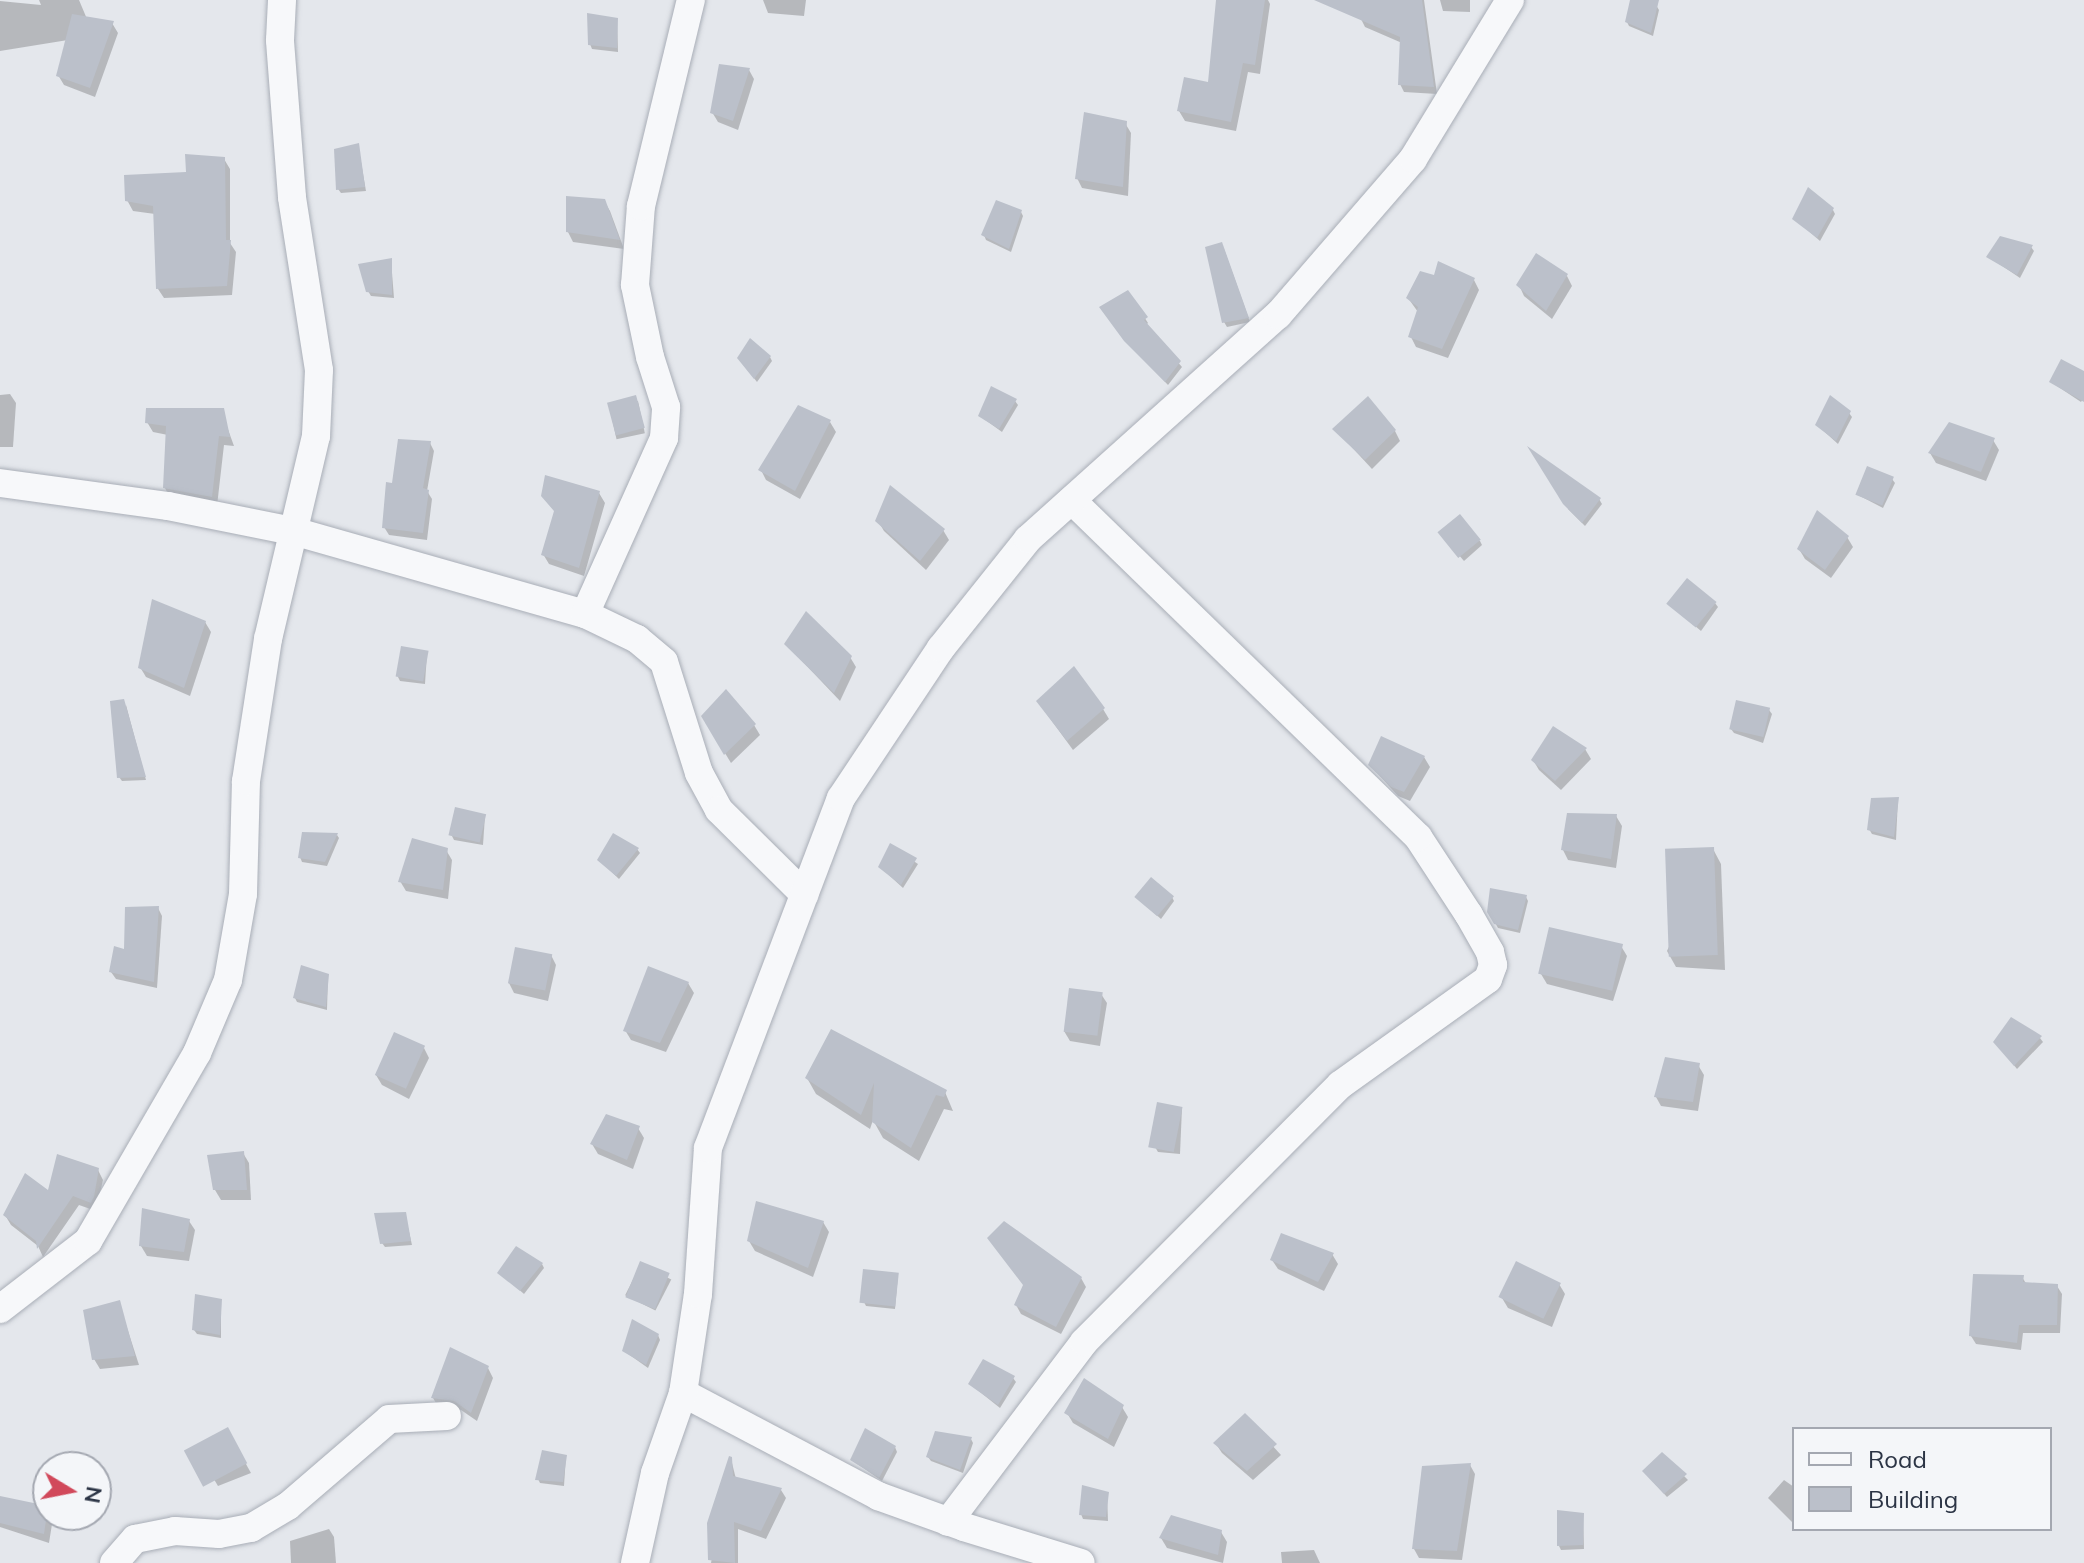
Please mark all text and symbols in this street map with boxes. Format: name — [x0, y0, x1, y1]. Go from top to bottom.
legend — [1792, 1427, 2052, 1531]
text: Road — [1868, 1444, 1927, 1474]
north arrow — [32, 1451, 112, 1531]
text: N — [78, 1484, 109, 1505]
text: Building — [1868, 1484, 1958, 1514]

